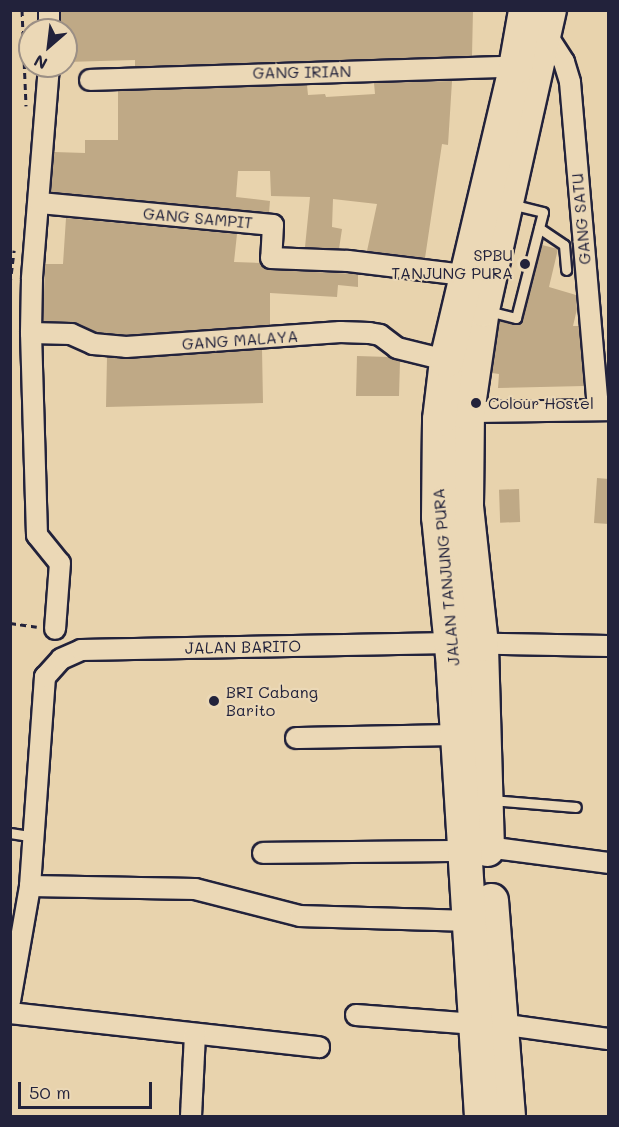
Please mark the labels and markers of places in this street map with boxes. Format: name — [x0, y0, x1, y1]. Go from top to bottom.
place label: SPBU TANJUNG PURA — [391, 245, 513, 283]
marker: SPBU TANJUNG PURA — [518, 257, 532, 271]
place label: Colour Hostel — [488, 393, 594, 413]
marker: Colour Hostel — [469, 396, 483, 410]
place label: BRI Cabang Barito — [226, 682, 318, 720]
marker: BRI Cabang Barito — [207, 694, 221, 708]

